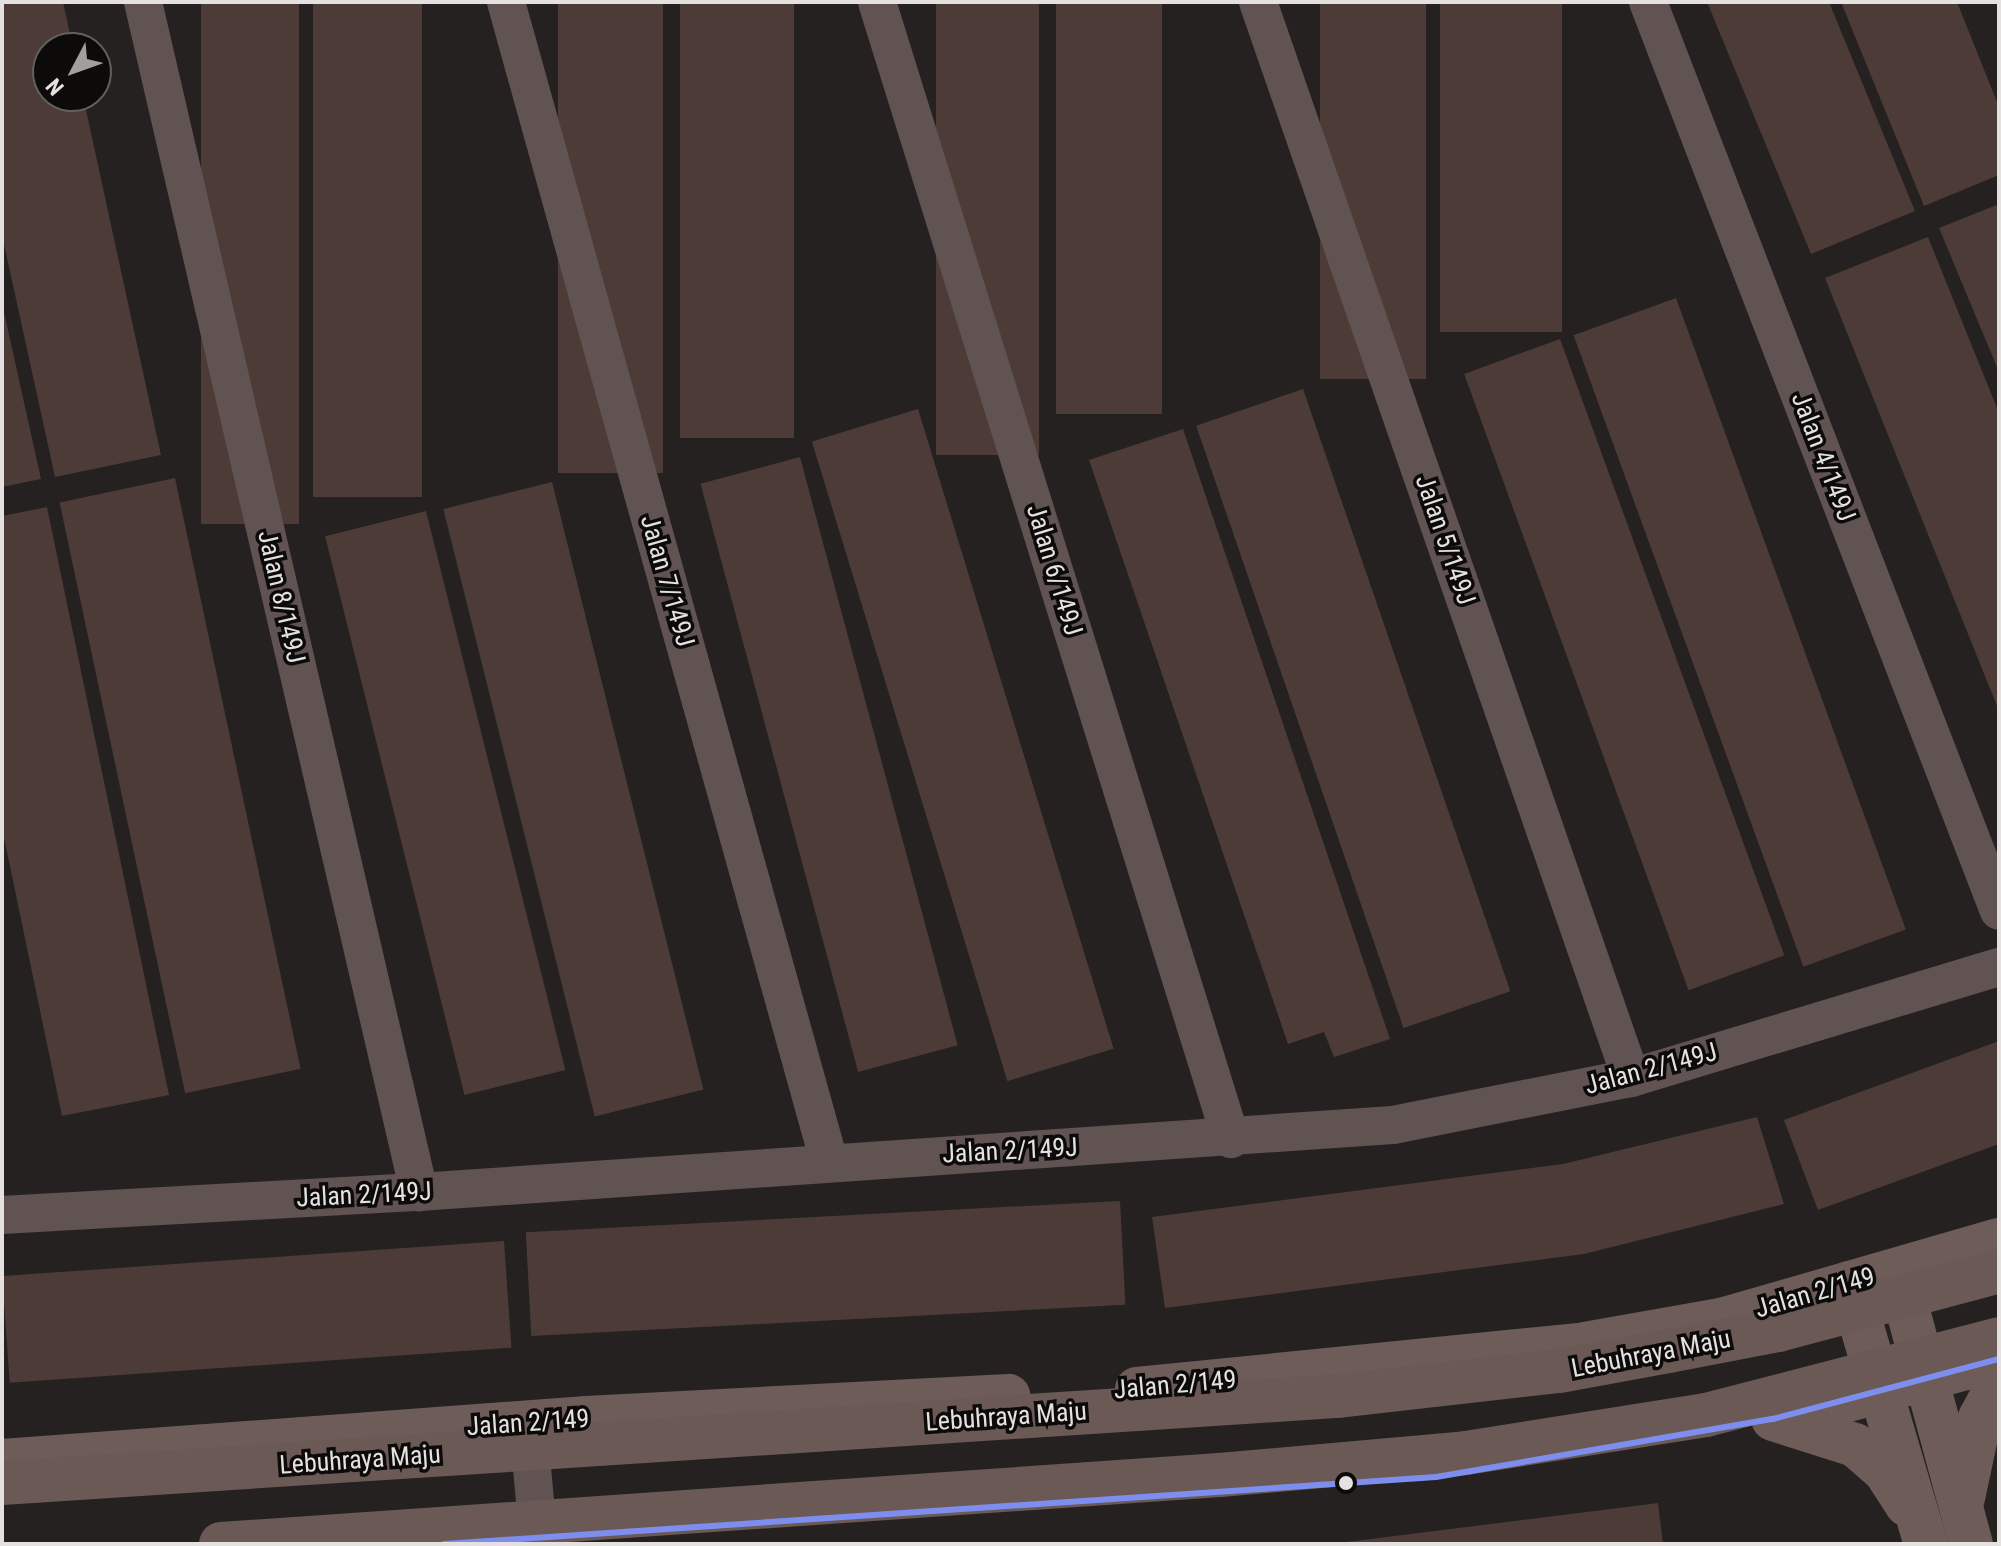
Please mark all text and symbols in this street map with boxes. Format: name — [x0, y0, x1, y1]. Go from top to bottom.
north arrow — [32, 32, 112, 112]
text: N — [41, 73, 69, 100]
street label: Jalan 4/149J — [1784, 388, 1862, 526]
street label: Jalan 5/149J — [1408, 471, 1482, 609]
street label: Jalan 6/149J — [1019, 501, 1089, 639]
street label: Jalan 7/149J — [633, 512, 701, 650]
street label: Jalan 8/149J — [251, 527, 311, 667]
street label: Jalan 2/149J — [1581, 1036, 1721, 1102]
street label: Jalan 2/149J — [941, 1132, 1079, 1170]
street label: Jalan 2/149J — [295, 1176, 433, 1214]
street label: Jalan 2/149 — [1752, 1261, 1878, 1325]
street label: Lebuhraya Maju — [1569, 1323, 1733, 1385]
street label: Jalan 2/149 — [1112, 1364, 1238, 1406]
street label: Lebuhraya Maju — [924, 1396, 1088, 1438]
street label: Jalan 2/149 — [466, 1403, 590, 1443]
street label: Lebuhraya Maju — [278, 1439, 442, 1481]
unlabelled marker — [1338, 1475, 1354, 1491]

